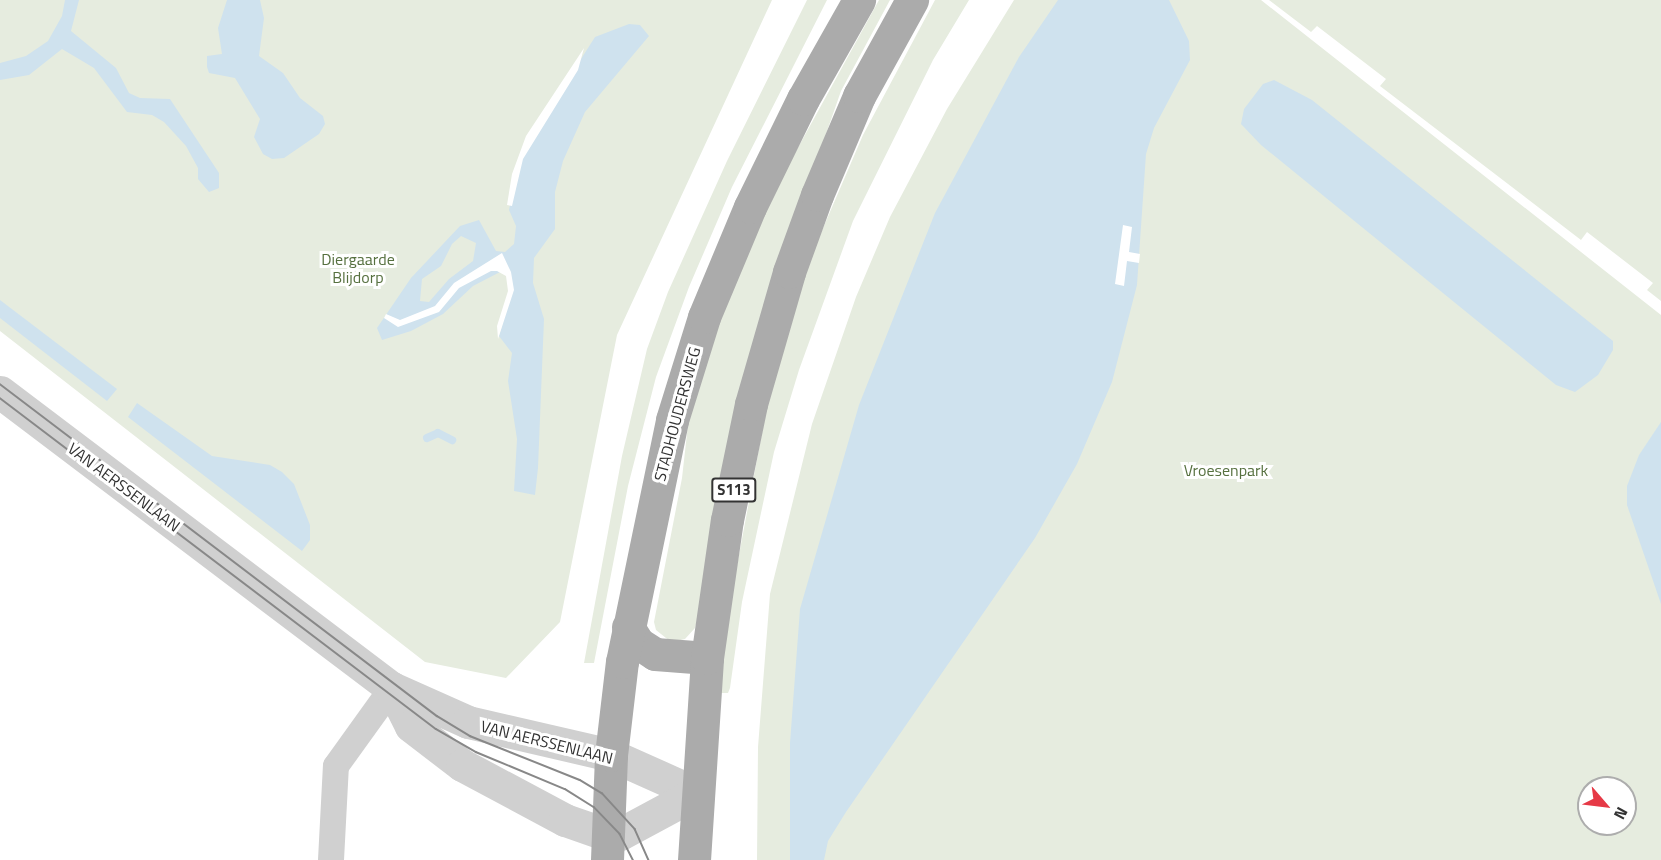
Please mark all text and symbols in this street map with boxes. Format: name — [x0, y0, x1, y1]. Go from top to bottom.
park label: Diergaarde Blijdorp — [321, 249, 395, 287]
street label: STADHOUDERSWEG — [650, 345, 704, 483]
street label: VAN AERSSENLAAN — [64, 439, 184, 535]
park label: Vroesenpark — [1184, 460, 1268, 480]
road number: S113 — [710, 478, 758, 502]
street label: VAN AERSSENLAAN — [479, 716, 615, 768]
north arrow — [1577, 776, 1637, 836]
text: N — [1608, 803, 1634, 824]

